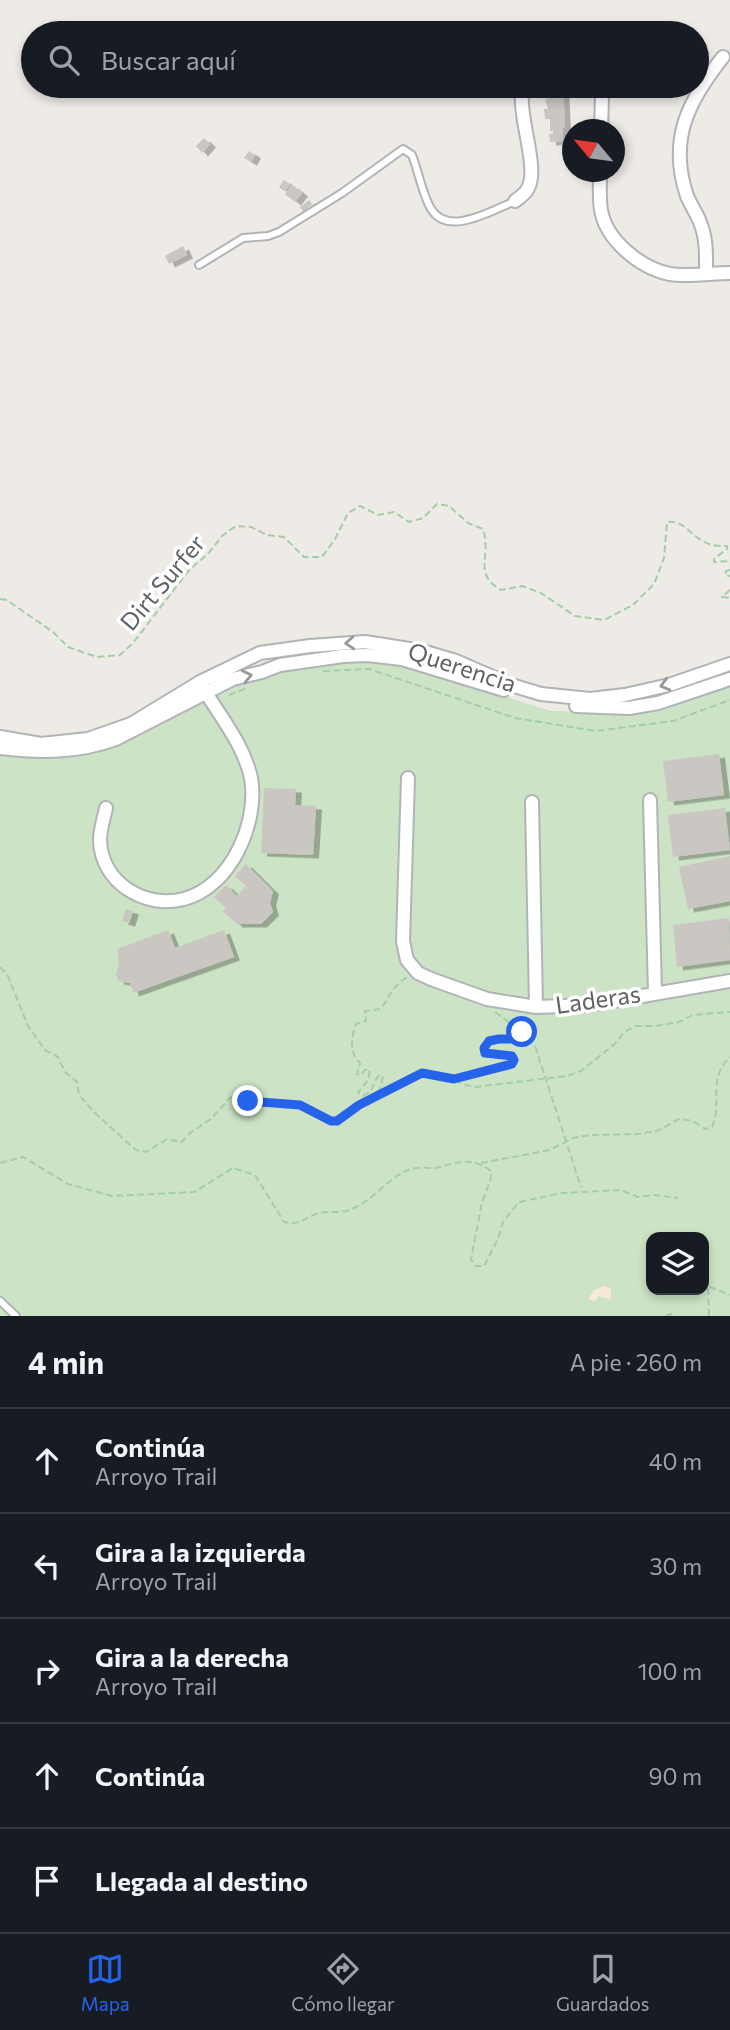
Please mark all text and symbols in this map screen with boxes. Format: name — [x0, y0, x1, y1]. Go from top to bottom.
search box — [21, 21, 709, 98]
icon: search — [45, 41, 83, 79]
text: Buscar aquí — [101, 44, 236, 75]
north arrow — [562, 119, 625, 182]
street label: Dirt Surfer — [113, 528, 211, 636]
street label: Querencia — [405, 635, 520, 698]
one-way arrow — [344, 636, 355, 651]
one-way arrow — [241, 669, 253, 684]
one-way arrow — [659, 677, 671, 692]
street label: Laderas — [553, 978, 642, 1019]
route start — [506, 1016, 537, 1047]
route end — [232, 1085, 263, 1116]
map controls — [646, 1232, 709, 1295]
button: layers — [646, 1232, 709, 1295]
text: 4 min — [28, 1343, 104, 1380]
text: A pie · 260 m — [570, 1348, 702, 1376]
text: Continúa — [95, 1431, 205, 1462]
icon: ahead — [28, 1442, 66, 1480]
text: 40 m — [649, 1447, 702, 1475]
text: Arroyo Trail — [95, 1462, 217, 1490]
text: Gira a la izquierda — [95, 1536, 306, 1567]
icon: left — [28, 1547, 66, 1585]
text: 30 m — [649, 1552, 702, 1580]
text: Arroyo Trail — [95, 1567, 217, 1595]
text: Gira a la derecha — [95, 1641, 289, 1672]
icon: right — [28, 1652, 66, 1690]
text: 100 m — [638, 1657, 702, 1685]
text: Arroyo Trail — [95, 1672, 217, 1700]
icon: ahead — [28, 1757, 66, 1795]
text: Continúa — [95, 1760, 205, 1791]
text: 90 m — [649, 1762, 702, 1790]
icon: arrive — [28, 1862, 66, 1900]
text: Llegada al destino — [95, 1865, 308, 1896]
tab: Mapa — [81, 1950, 130, 2015]
tab: Cómo llegar — [291, 1950, 395, 2015]
tab: Guardados — [556, 1950, 649, 2015]

